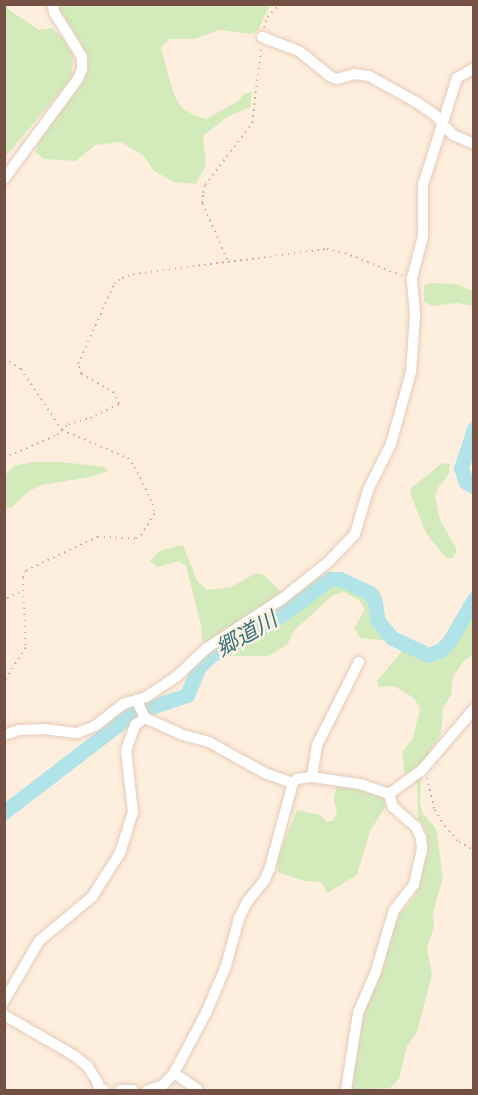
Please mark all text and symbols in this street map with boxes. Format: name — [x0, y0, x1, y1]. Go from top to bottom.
water label: 郷道川 — [212, 607, 282, 663]

